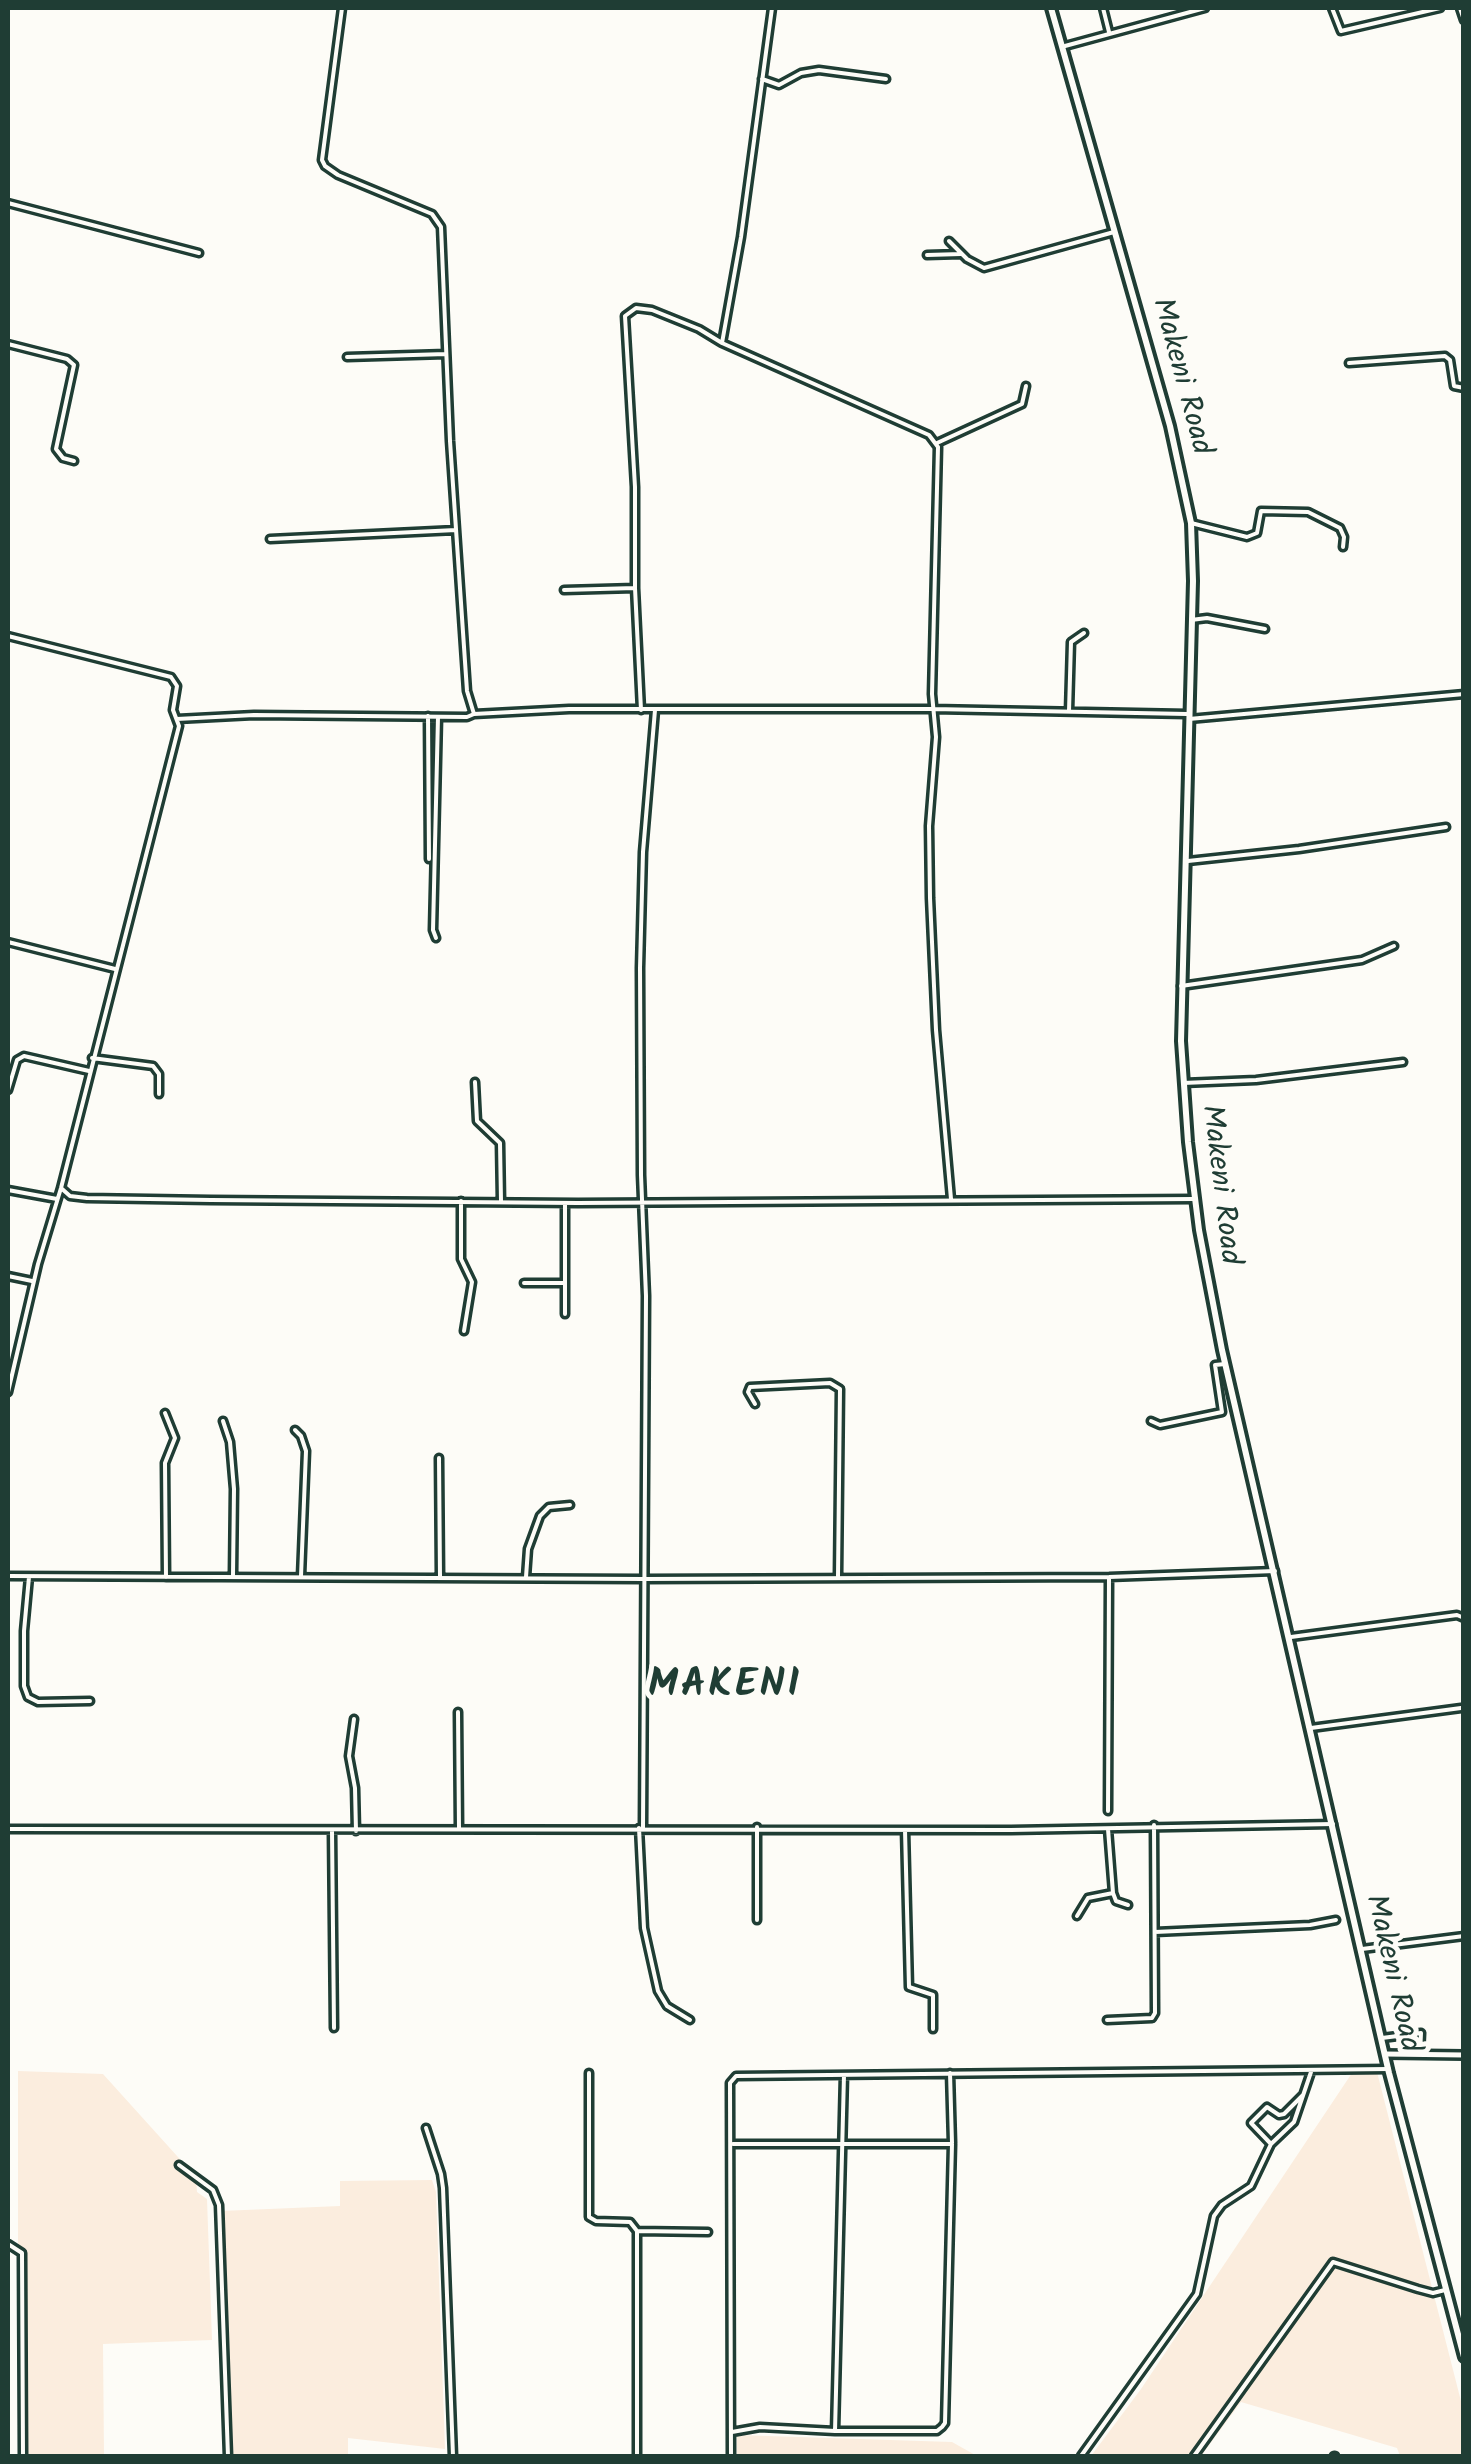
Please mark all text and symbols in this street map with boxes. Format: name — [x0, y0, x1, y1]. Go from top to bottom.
street label: Makeni Road — [1141, 295, 1217, 459]
street label: Makeni Road — [1190, 1103, 1246, 1267]
district label: MAKENI — [648, 1665, 802, 1713]
street label: Makeni Road — [1354, 1892, 1426, 2056]

